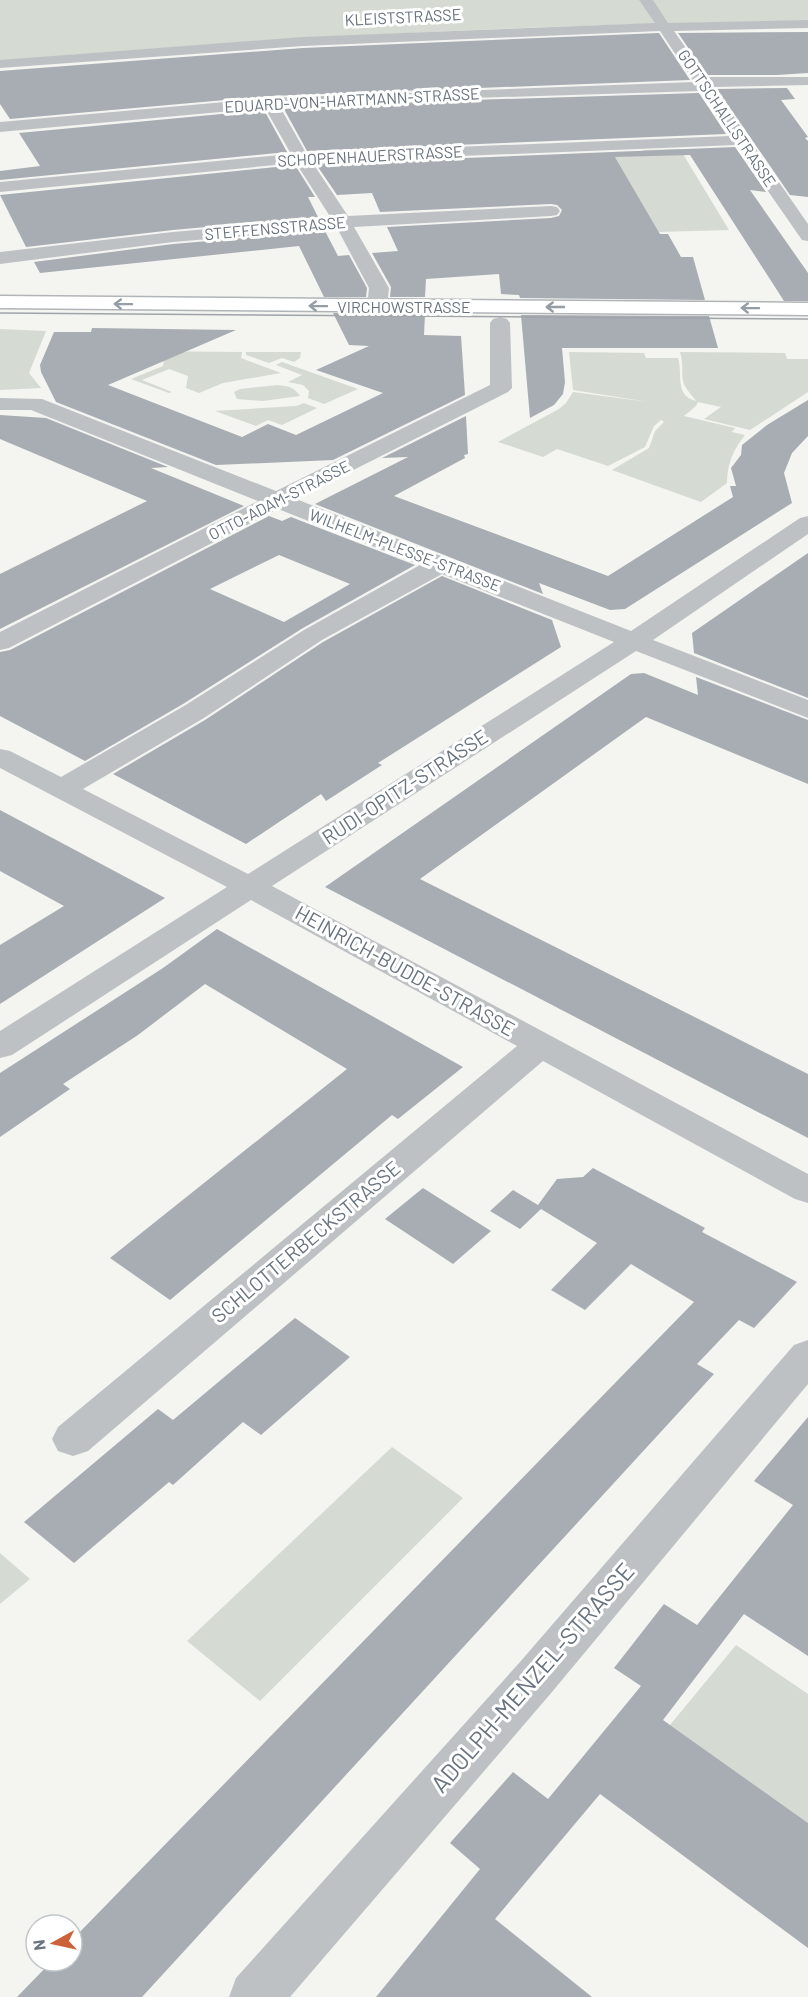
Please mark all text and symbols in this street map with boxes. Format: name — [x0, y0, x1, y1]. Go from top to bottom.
street label: KLEISTSTRASSE — [344, 4, 462, 29]
street label: GOTTSCHALLSTRASSE — [674, 46, 780, 190]
street label: EDUARD-VON-HARTMANN-STRASSE — [224, 83, 480, 116]
street label: SCHOPENHAUERSTRASSE — [277, 141, 463, 170]
street label: STEFFENSSTRASSE — [203, 212, 346, 243]
street label: VIRCHOWSTRASSE — [337, 297, 471, 316]
one-way arrow — [113, 298, 133, 310]
one-way arrow — [308, 300, 328, 312]
one-way arrow — [545, 301, 565, 313]
one-way arrow — [740, 302, 760, 314]
street label: OTTO-ADAM-STRASSE — [205, 456, 353, 543]
street label: WILHELM-PLESSE-STRASSE — [307, 504, 503, 595]
street label: RUDI-OPITZ-STRASSE — [317, 724, 492, 849]
street label: HEINRICH-BUDDE-STRASSE — [292, 900, 519, 1041]
street label: SCHLOTTERBECKSTRASSE — [206, 1155, 405, 1327]
street label: ADOLPH-MENZEL-STRASSE — [424, 1556, 640, 1798]
north arrow — [24, 1913, 84, 1973]
text: N — [29, 1939, 49, 1952]

